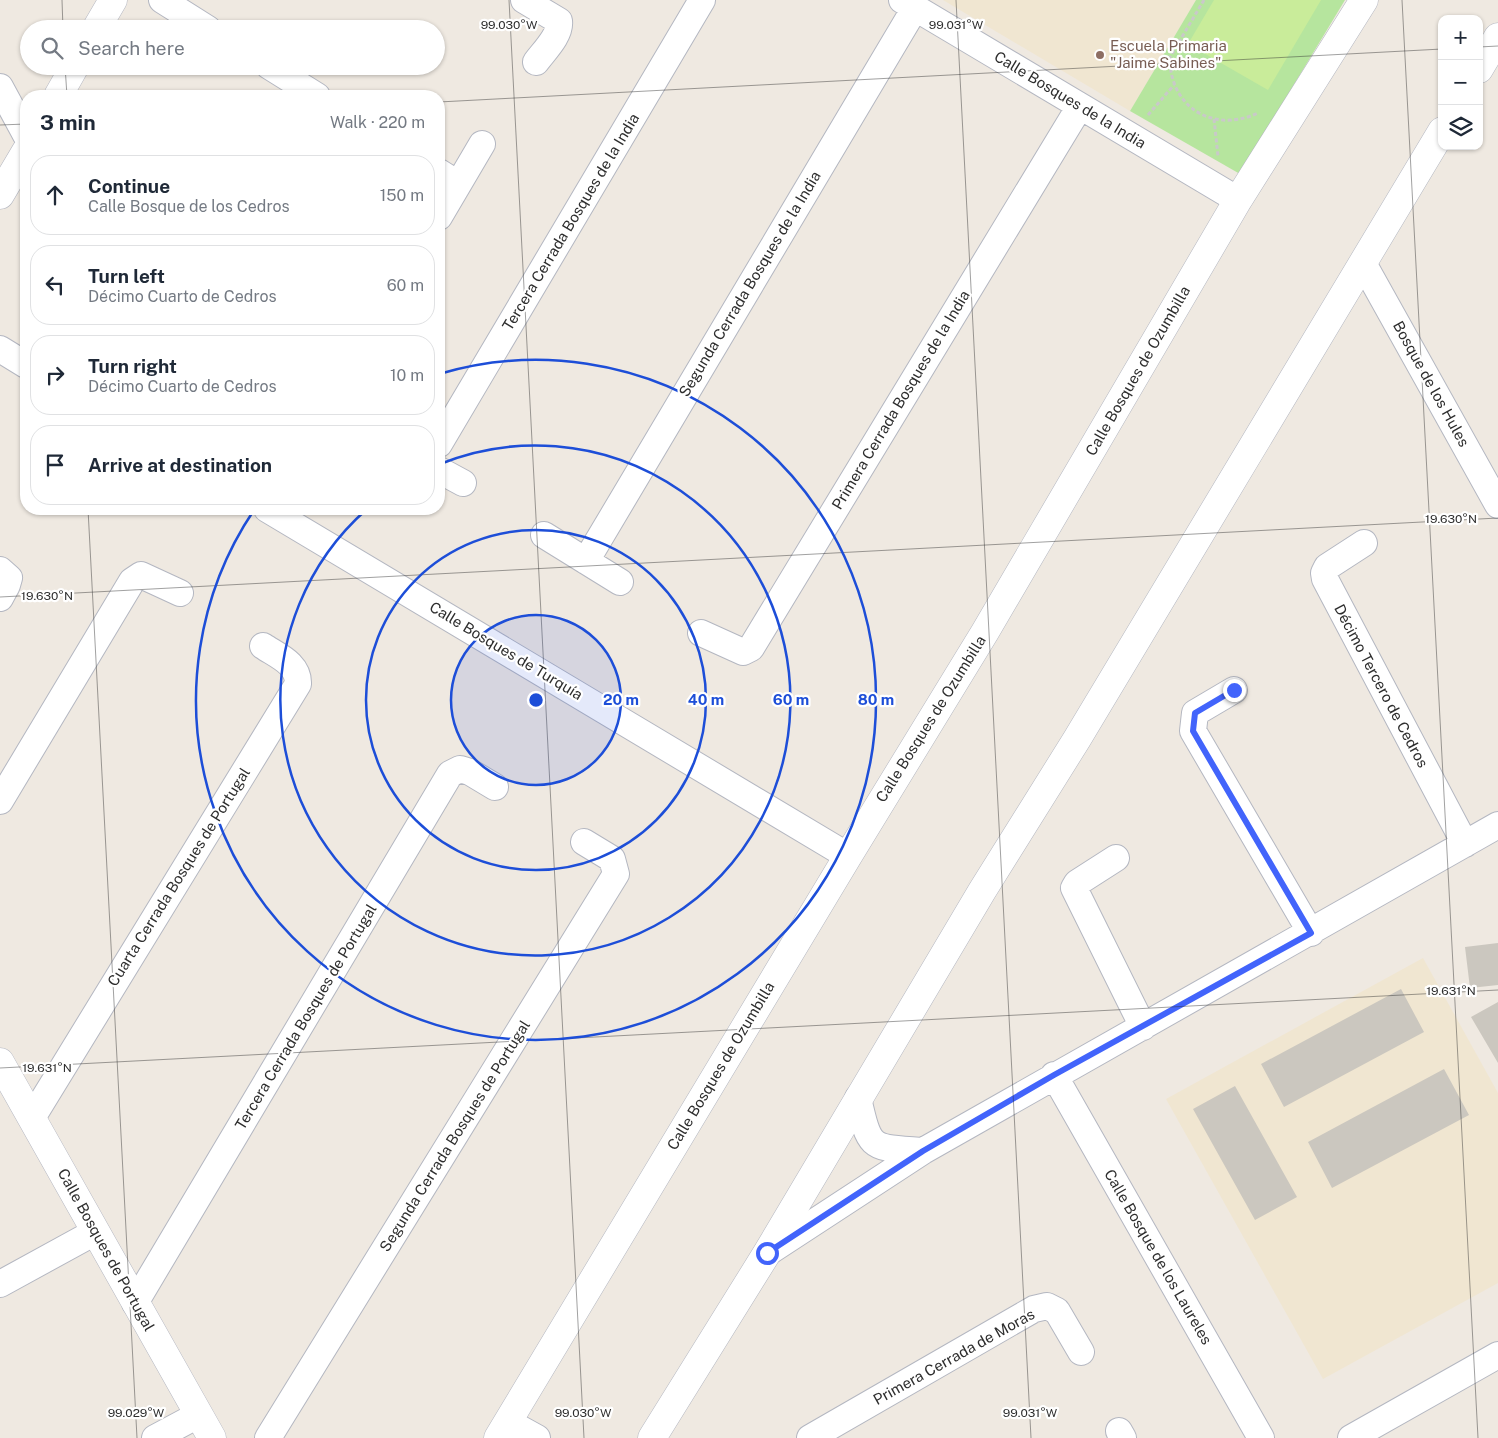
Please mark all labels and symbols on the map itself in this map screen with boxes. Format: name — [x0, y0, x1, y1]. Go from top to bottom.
text: 99.030°W — [481, 18, 538, 32]
text: 99.031°W — [929, 18, 984, 32]
place label: Escuela Primaria "Jaime Sabines" — [1110, 37, 1227, 71]
street label: Calle Bosques de la India — [991, 48, 1149, 152]
marker: Escuela Primaria "Jaime Sabines" — [1094, 49, 1106, 61]
street label: Tercera Cerrada Bosques de la India — [499, 110, 642, 333]
street label: Segunda Cerrada Bosques de la India — [675, 168, 824, 400]
street label: Calle Bosques de Ozumbilla — [1082, 283, 1193, 459]
street label: Primera Cerrada Bosques de la India — [828, 287, 973, 512]
street label: Bosque de los Hules — [1390, 318, 1473, 449]
text: 19.630°N — [1425, 512, 1477, 526]
text: 19.630°N — [21, 589, 73, 603]
street label: Calle Bosques de Turquía — [427, 598, 586, 703]
street label: Décimo Tercero de Cedros — [1331, 601, 1432, 770]
street label: Calle Bosques de Ozumbilla — [872, 632, 989, 805]
route end — [1223, 679, 1246, 702]
centre of rings — [527, 691, 545, 709]
text: 20 m — [603, 691, 639, 708]
text: 40 m — [688, 691, 724, 708]
text: 60 m — [773, 691, 809, 708]
text: 80 m — [858, 691, 894, 708]
street label: Cuarta Cerrada Bosques de Portugal — [104, 764, 253, 989]
street label: Tercera Cerrada Bosques de Portugal — [231, 901, 380, 1132]
street label: Calle Bosques de Ozumbilla — [664, 979, 778, 1153]
text: 19.631°N — [1426, 984, 1476, 998]
street label: Segunda Cerrada Bosques de Portugal — [376, 1017, 533, 1255]
text: 19.631°N — [22, 1061, 72, 1075]
street label: Calle Bosques de Portugal — [55, 1166, 158, 1334]
street label: Calle Bosque de los Laureles — [1101, 1166, 1216, 1347]
route start — [756, 1242, 779, 1265]
street label: Primera Cerrada de Moras — [870, 1305, 1037, 1408]
text: 99.029°W — [108, 1406, 165, 1420]
text: 99.030°W — [555, 1406, 612, 1420]
text: 99.031°W — [1003, 1406, 1058, 1420]

